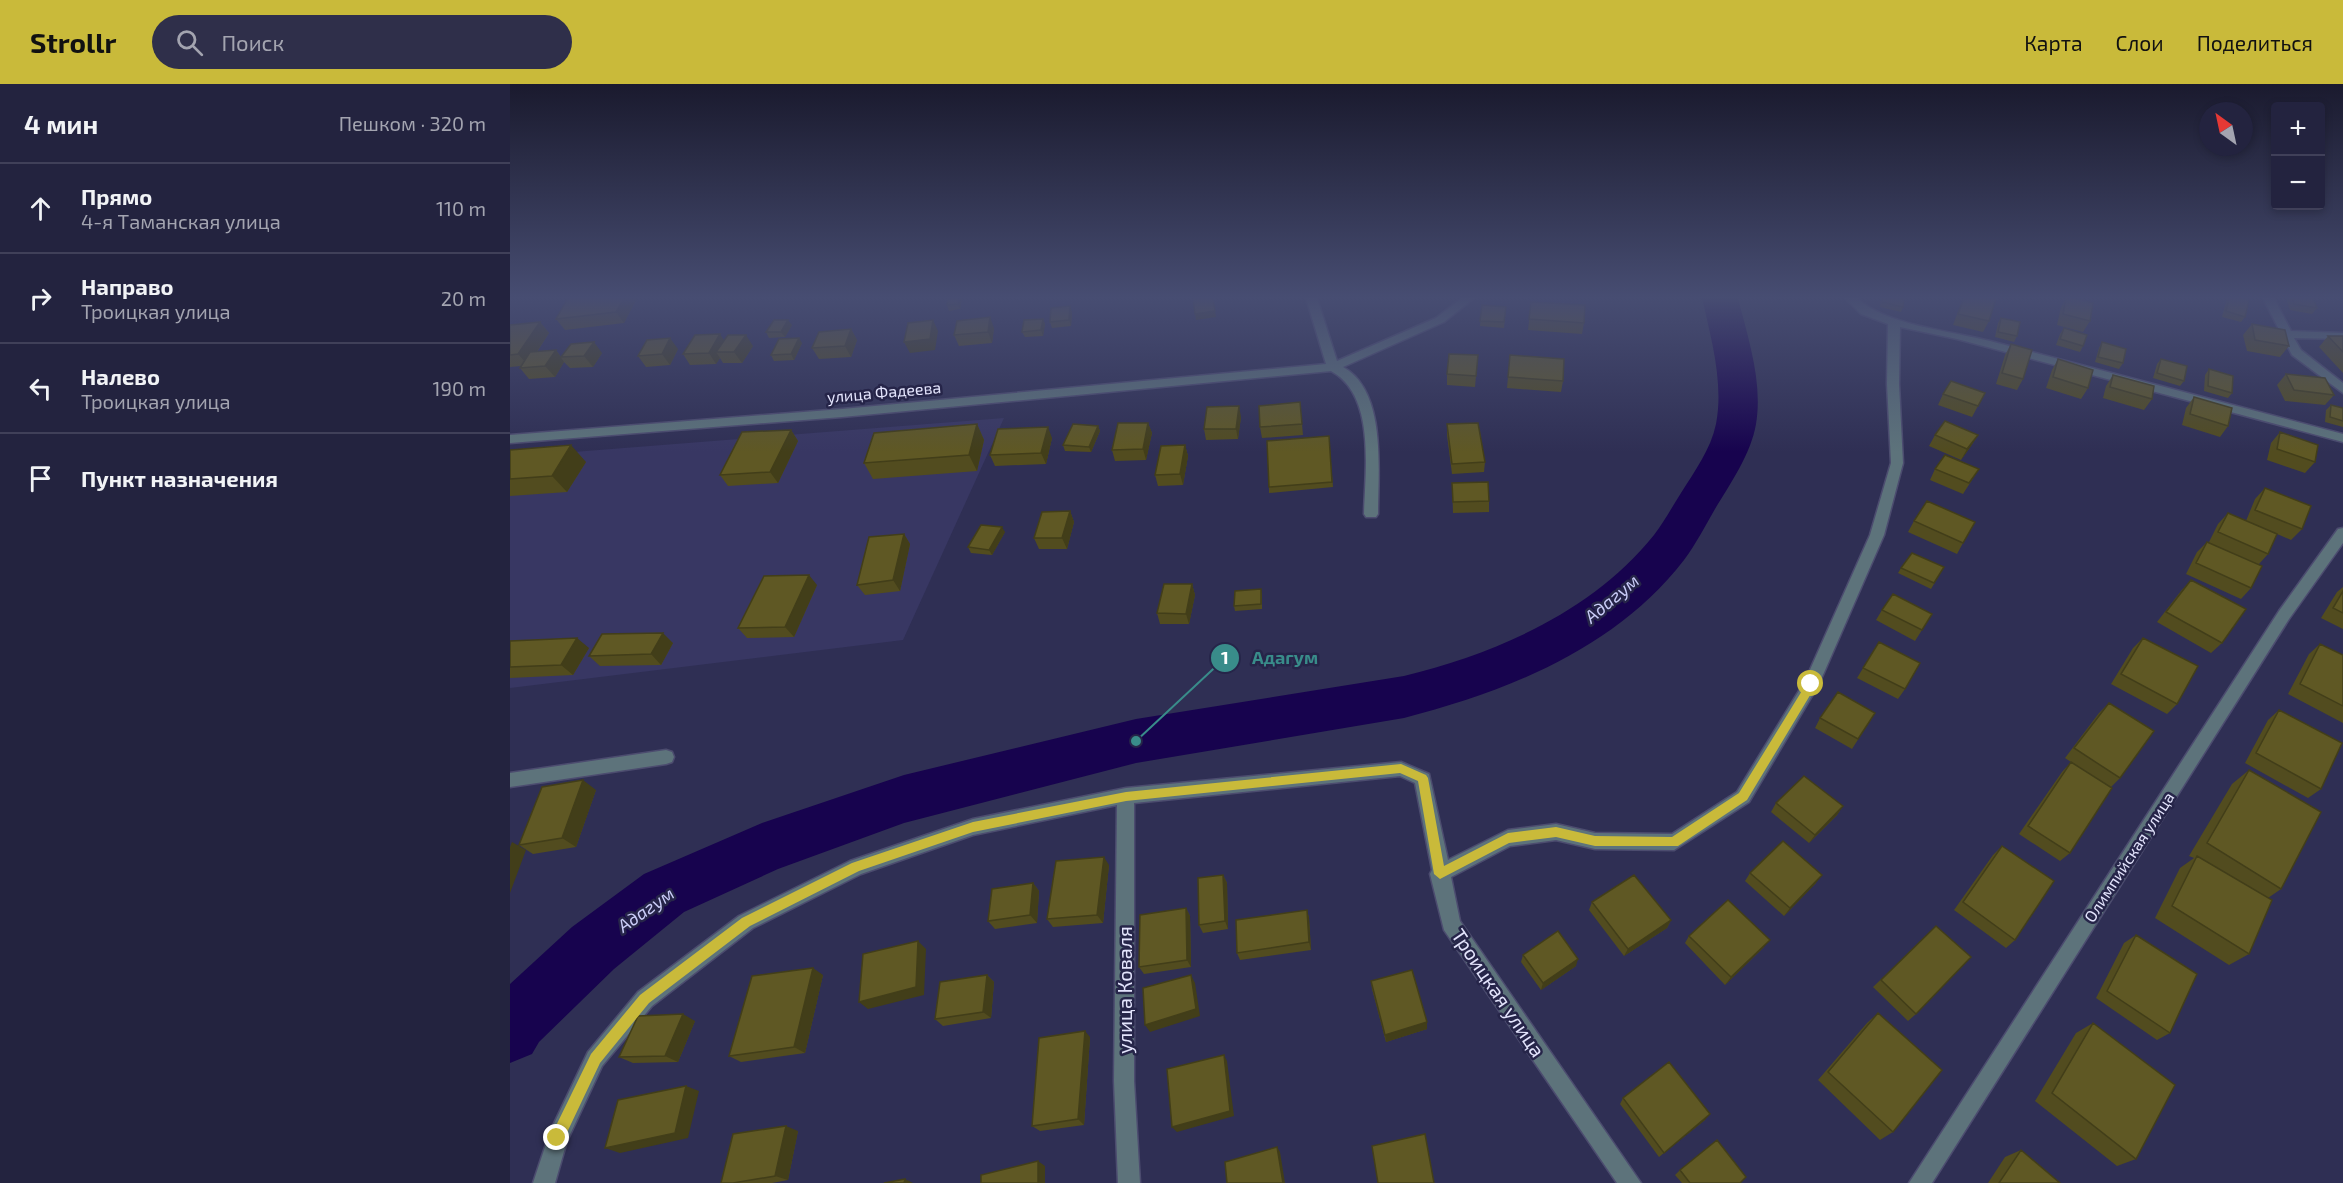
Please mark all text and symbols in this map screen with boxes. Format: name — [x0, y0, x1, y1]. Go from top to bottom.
search box — [152, 15, 572, 69]
text: Strollr — [30, 25, 116, 59]
icon: search — [173, 26, 206, 59]
text: Поиск — [221, 29, 284, 55]
text: Карта — [2024, 30, 2083, 55]
text: Слои — [2116, 30, 2164, 55]
text: Поделиться — [2197, 30, 2313, 55]
north arrow — [2199, 102, 2253, 156]
map controls — [2271, 102, 2325, 210]
button: + — [2271, 102, 2325, 156]
text: 4 мин — [24, 108, 98, 139]
text: Пешком · 320 m — [339, 111, 486, 135]
button: − — [2271, 156, 2325, 210]
text: Прямо — [81, 183, 152, 209]
icon: ahead — [24, 192, 57, 225]
text: 110 m — [436, 196, 486, 220]
text: 4-я Таманская улица — [81, 209, 281, 233]
text: Направо — [81, 273, 174, 299]
icon: right — [24, 282, 57, 315]
text: 20 m — [441, 286, 486, 310]
text: Троицкая улица — [81, 299, 231, 323]
text: Налево — [81, 363, 160, 389]
icon: left — [24, 372, 57, 405]
text: 190 m — [433, 376, 486, 400]
street label: улица Фадеева — [826, 377, 942, 407]
text: Троицкая улица — [81, 389, 231, 413]
icon: arrive — [24, 462, 57, 495]
text: Пункт назначения — [81, 465, 278, 491]
water label: Адагум — [1579, 569, 1643, 628]
callout: Адагум — [1210, 640, 1330, 676]
text: 1 — [1221, 646, 1229, 668]
text: Адагум — [1252, 646, 1318, 668]
route start — [1797, 670, 1823, 696]
street label: Олимпийская улица — [2079, 788, 2179, 926]
water label: Адагум — [612, 882, 678, 937]
street label: Троицкая улица — [1446, 924, 1551, 1062]
street label: улица Коваля — [1112, 926, 1137, 1054]
route end — [543, 1124, 569, 1150]

